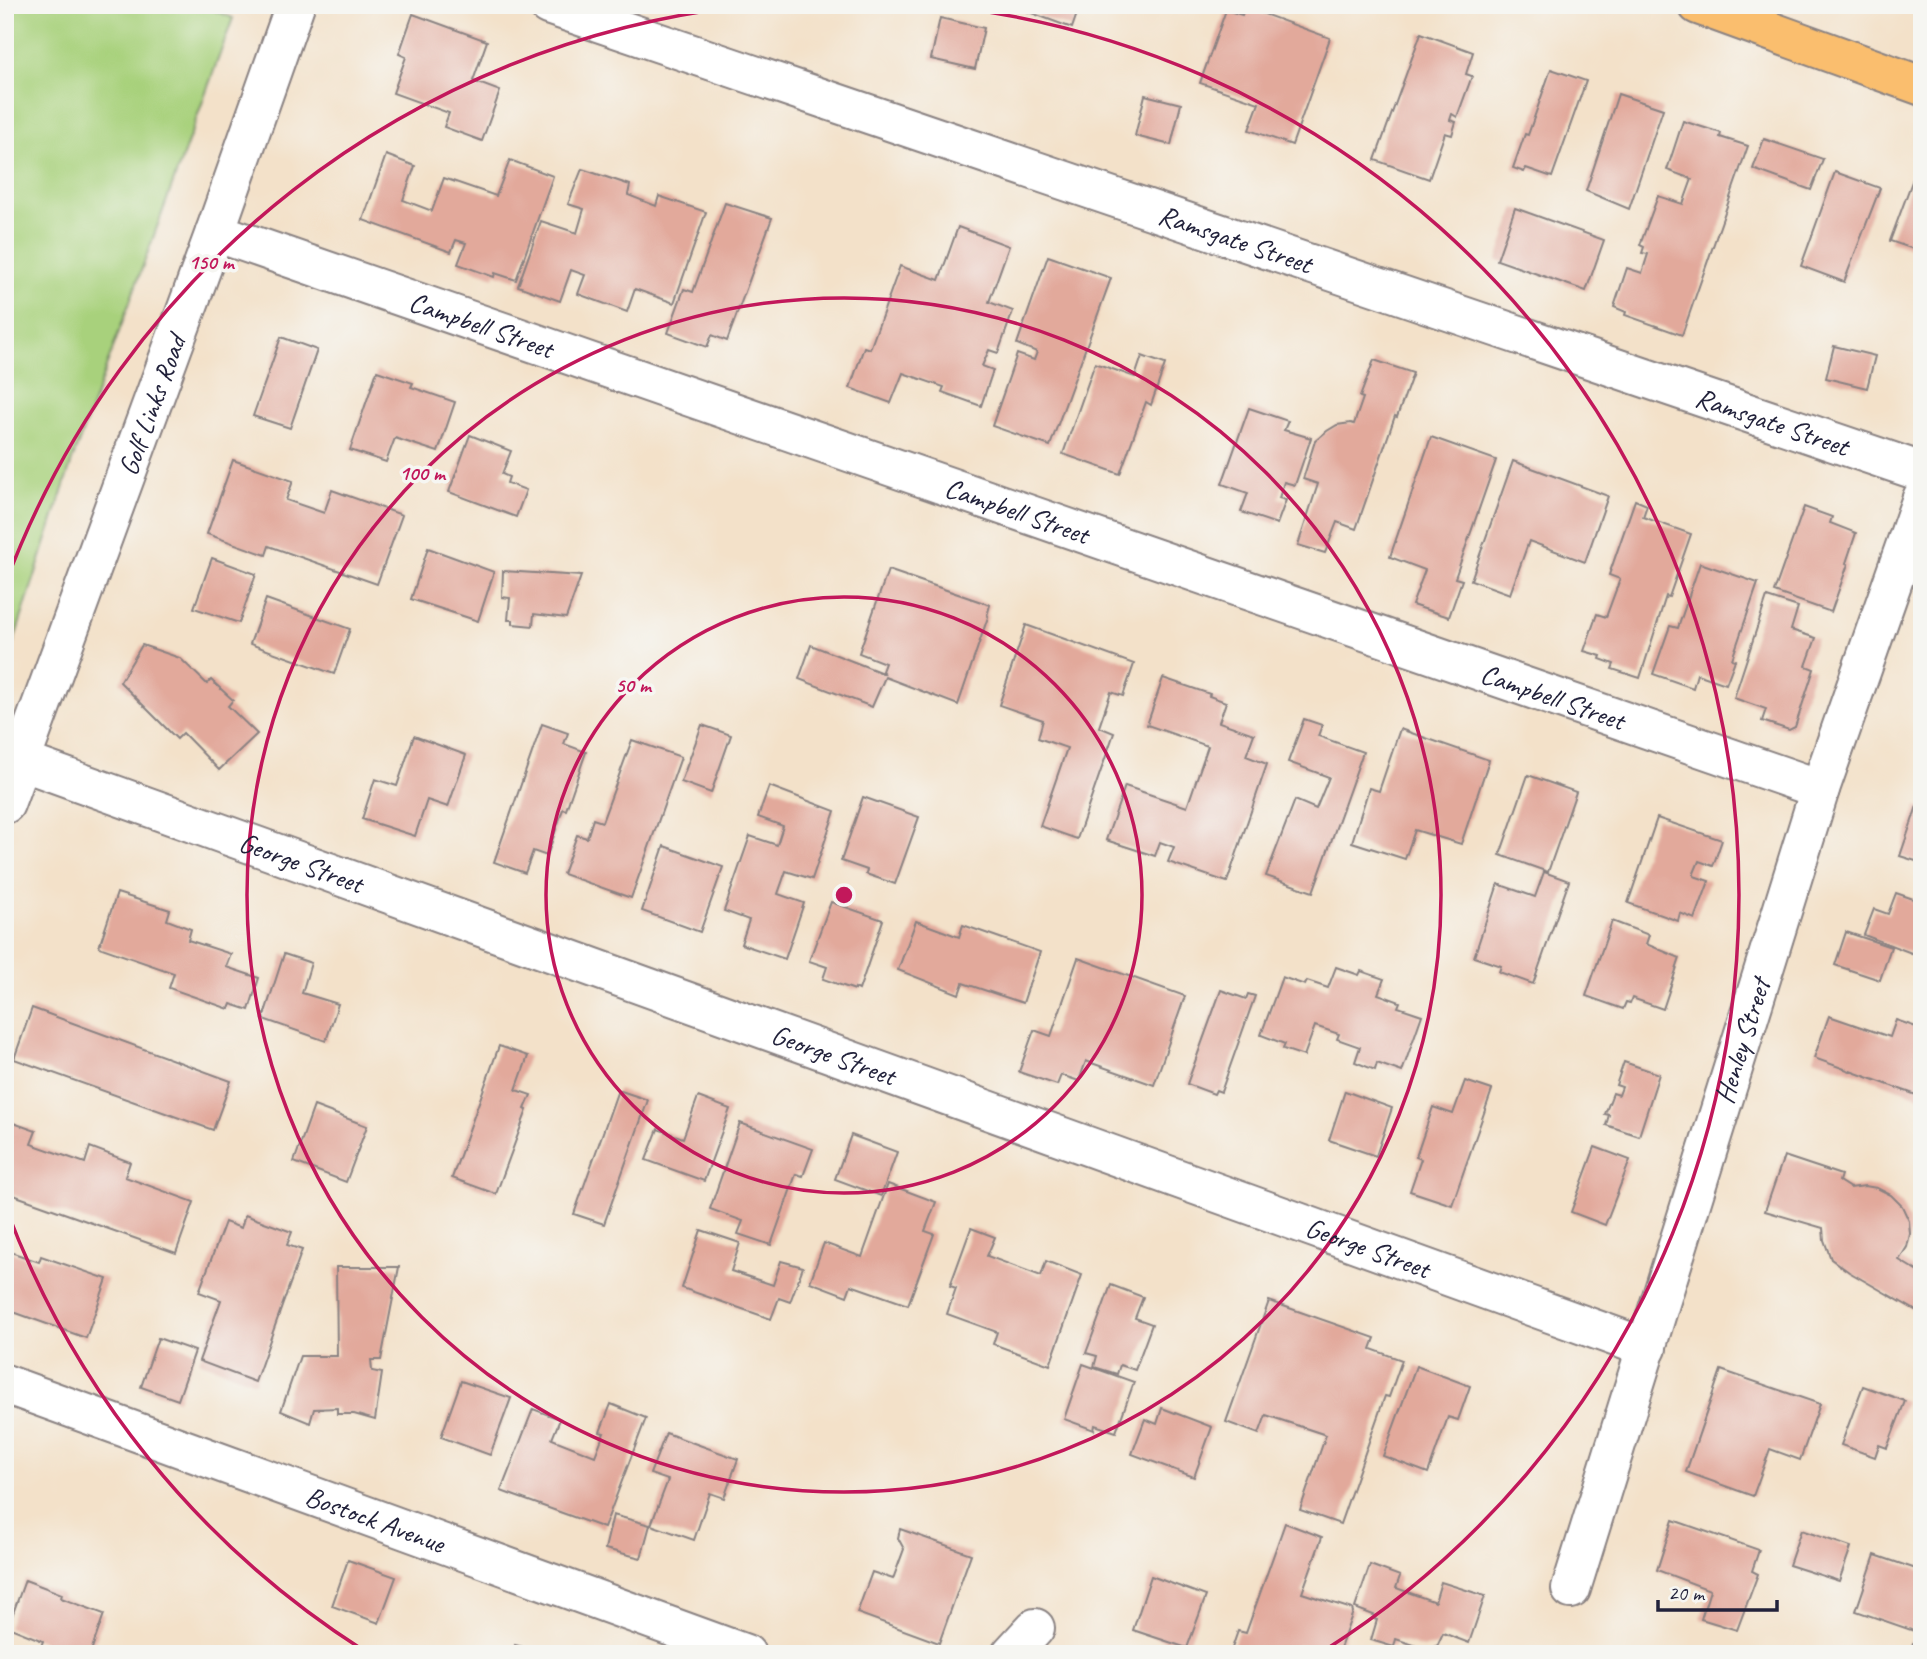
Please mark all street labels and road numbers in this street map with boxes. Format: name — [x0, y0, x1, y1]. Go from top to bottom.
street label: Ramsgate Street — [1154, 197, 1319, 282]
street label: Campbell Street — [405, 284, 560, 367]
street label: Golf Links Road — [110, 327, 195, 480]
street label: Ramsgate Street — [1691, 379, 1856, 465]
street label: Campbell Street — [940, 470, 1096, 553]
street label: Campbell Street — [1476, 656, 1632, 739]
street label: George Street — [234, 824, 370, 902]
street label: Henley Street — [1706, 971, 1779, 1108]
street label: George Street — [767, 1016, 903, 1094]
street label: George Street — [1301, 1209, 1437, 1287]
street label: Bostock Avenue — [301, 1478, 451, 1561]

